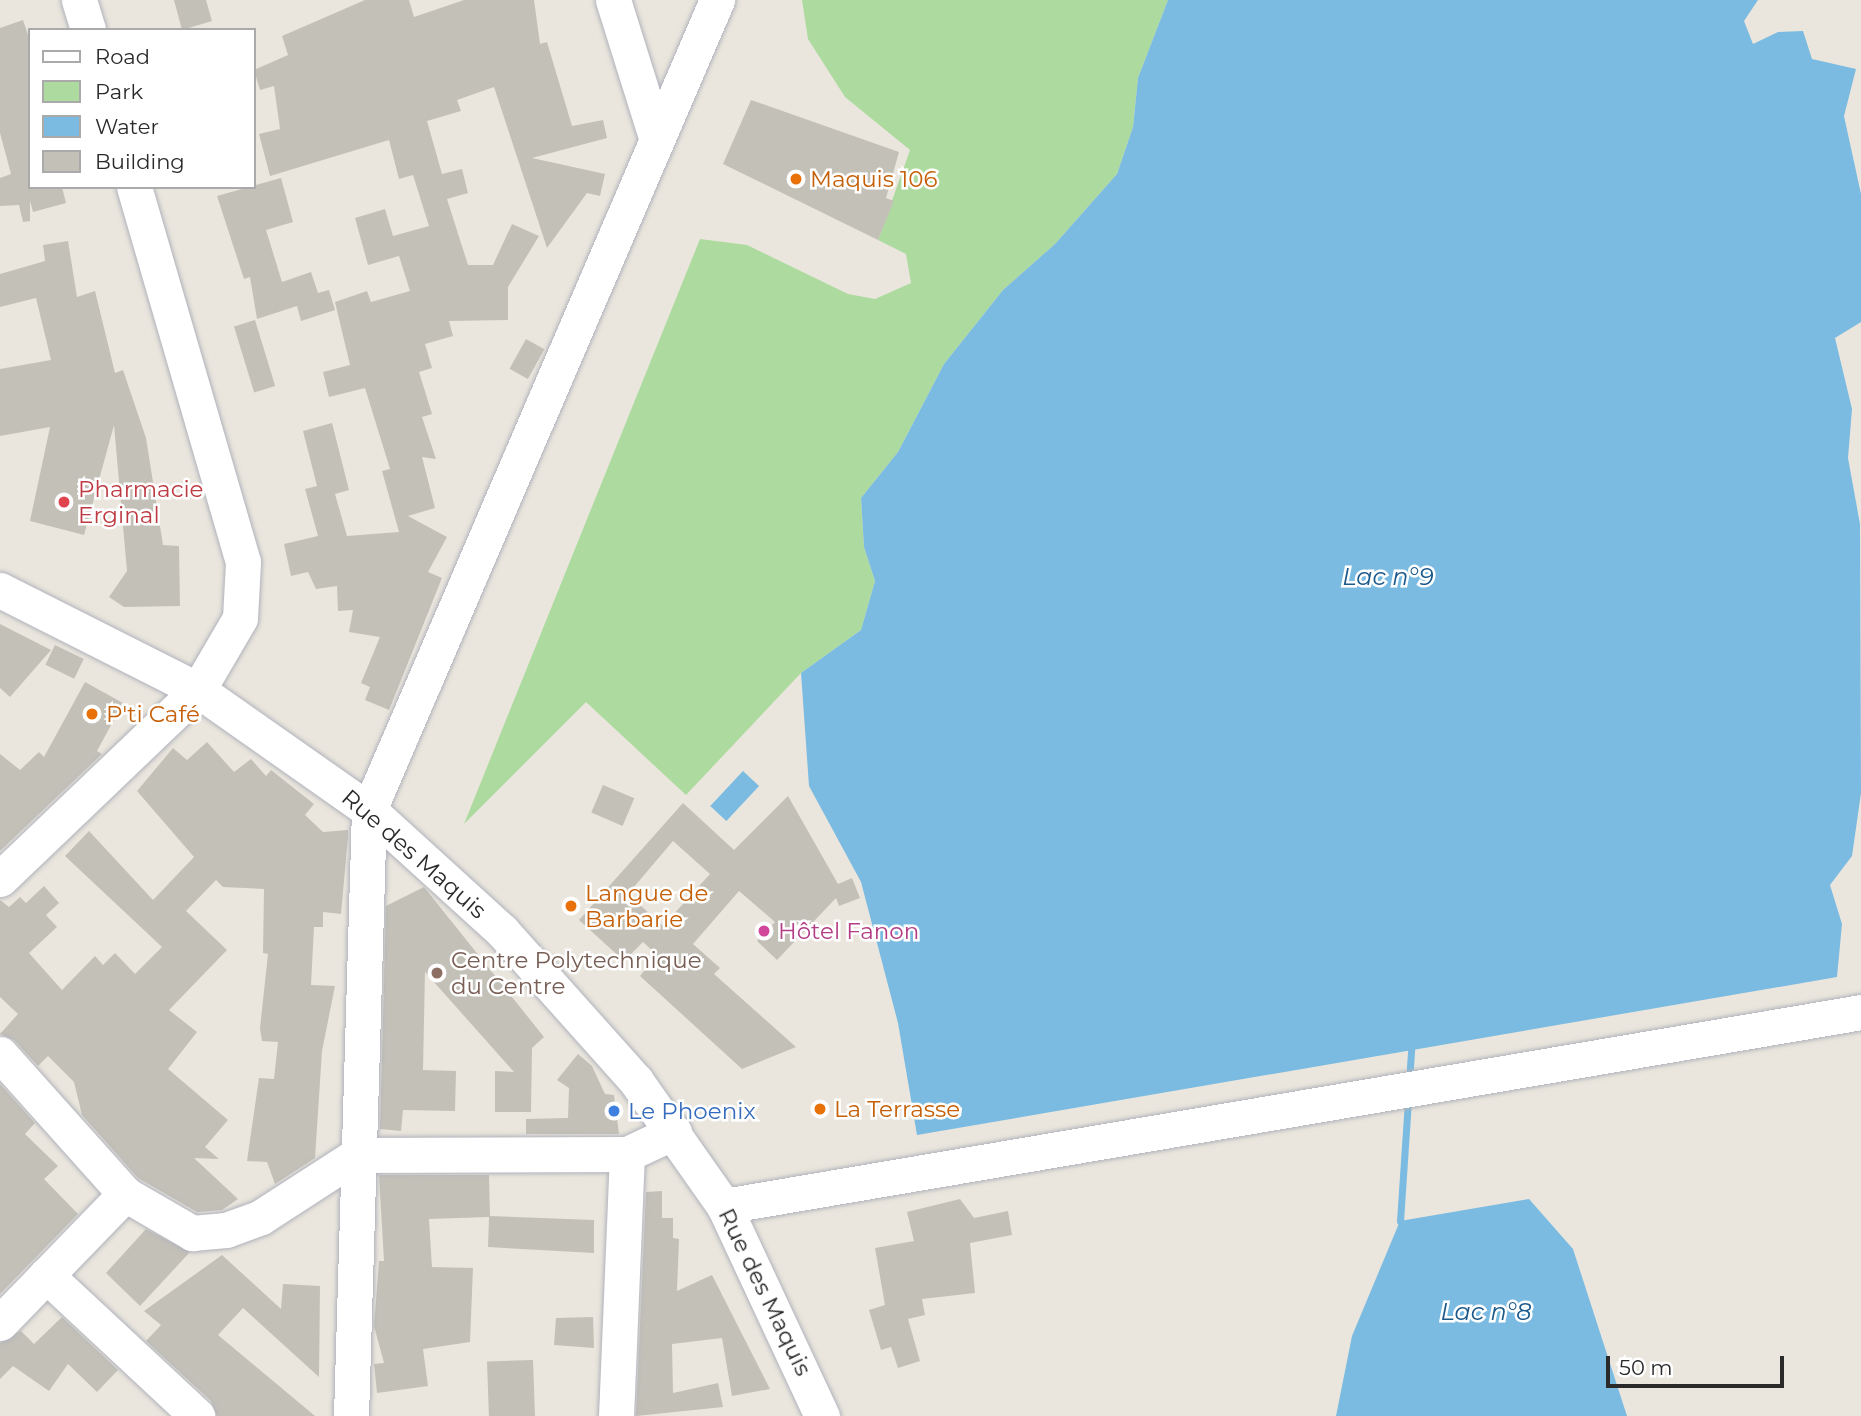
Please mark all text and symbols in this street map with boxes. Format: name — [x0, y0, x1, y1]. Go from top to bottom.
legend — [28, 28, 256, 189]
text: Road — [95, 44, 150, 69]
text: Park — [95, 79, 143, 104]
text: Water — [95, 114, 159, 139]
text: Building — [95, 149, 185, 174]
place label: Maquis 106 — [810, 165, 938, 193]
marker: Maquis 106 — [788, 171, 804, 187]
place label: Pharmacie Erginal — [78, 475, 204, 529]
marker: Pharmacie Erginal — [56, 494, 72, 510]
water label: Lac n°9 — [1342, 563, 1434, 591]
place label: P'ti Café — [106, 700, 200, 728]
marker: P'ti Café — [84, 706, 100, 722]
street label: Rue des Maquis — [336, 784, 492, 924]
place label: Langue de Barbarie — [585, 879, 708, 933]
marker: Langue de Barbarie — [563, 898, 579, 914]
place label: Hôtel Fanon — [778, 917, 919, 945]
marker: Hôtel Fanon — [756, 923, 772, 939]
place label: Centre Polytechnique du Centre — [451, 946, 702, 1000]
marker: Centre Polytechnique du Centre — [429, 965, 445, 981]
place label: La Terrasse — [834, 1095, 960, 1123]
place label: Le Phoenix — [628, 1097, 756, 1125]
marker: La Terrasse — [812, 1101, 828, 1117]
marker: Le Phoenix — [606, 1103, 622, 1119]
street label: Rue des Maquis — [713, 1204, 817, 1380]
water label: Lac n°8 — [1440, 1298, 1532, 1326]
scale bar — [1609, 1342, 1787, 1386]
text: 50 m — [1619, 1355, 1673, 1380]

